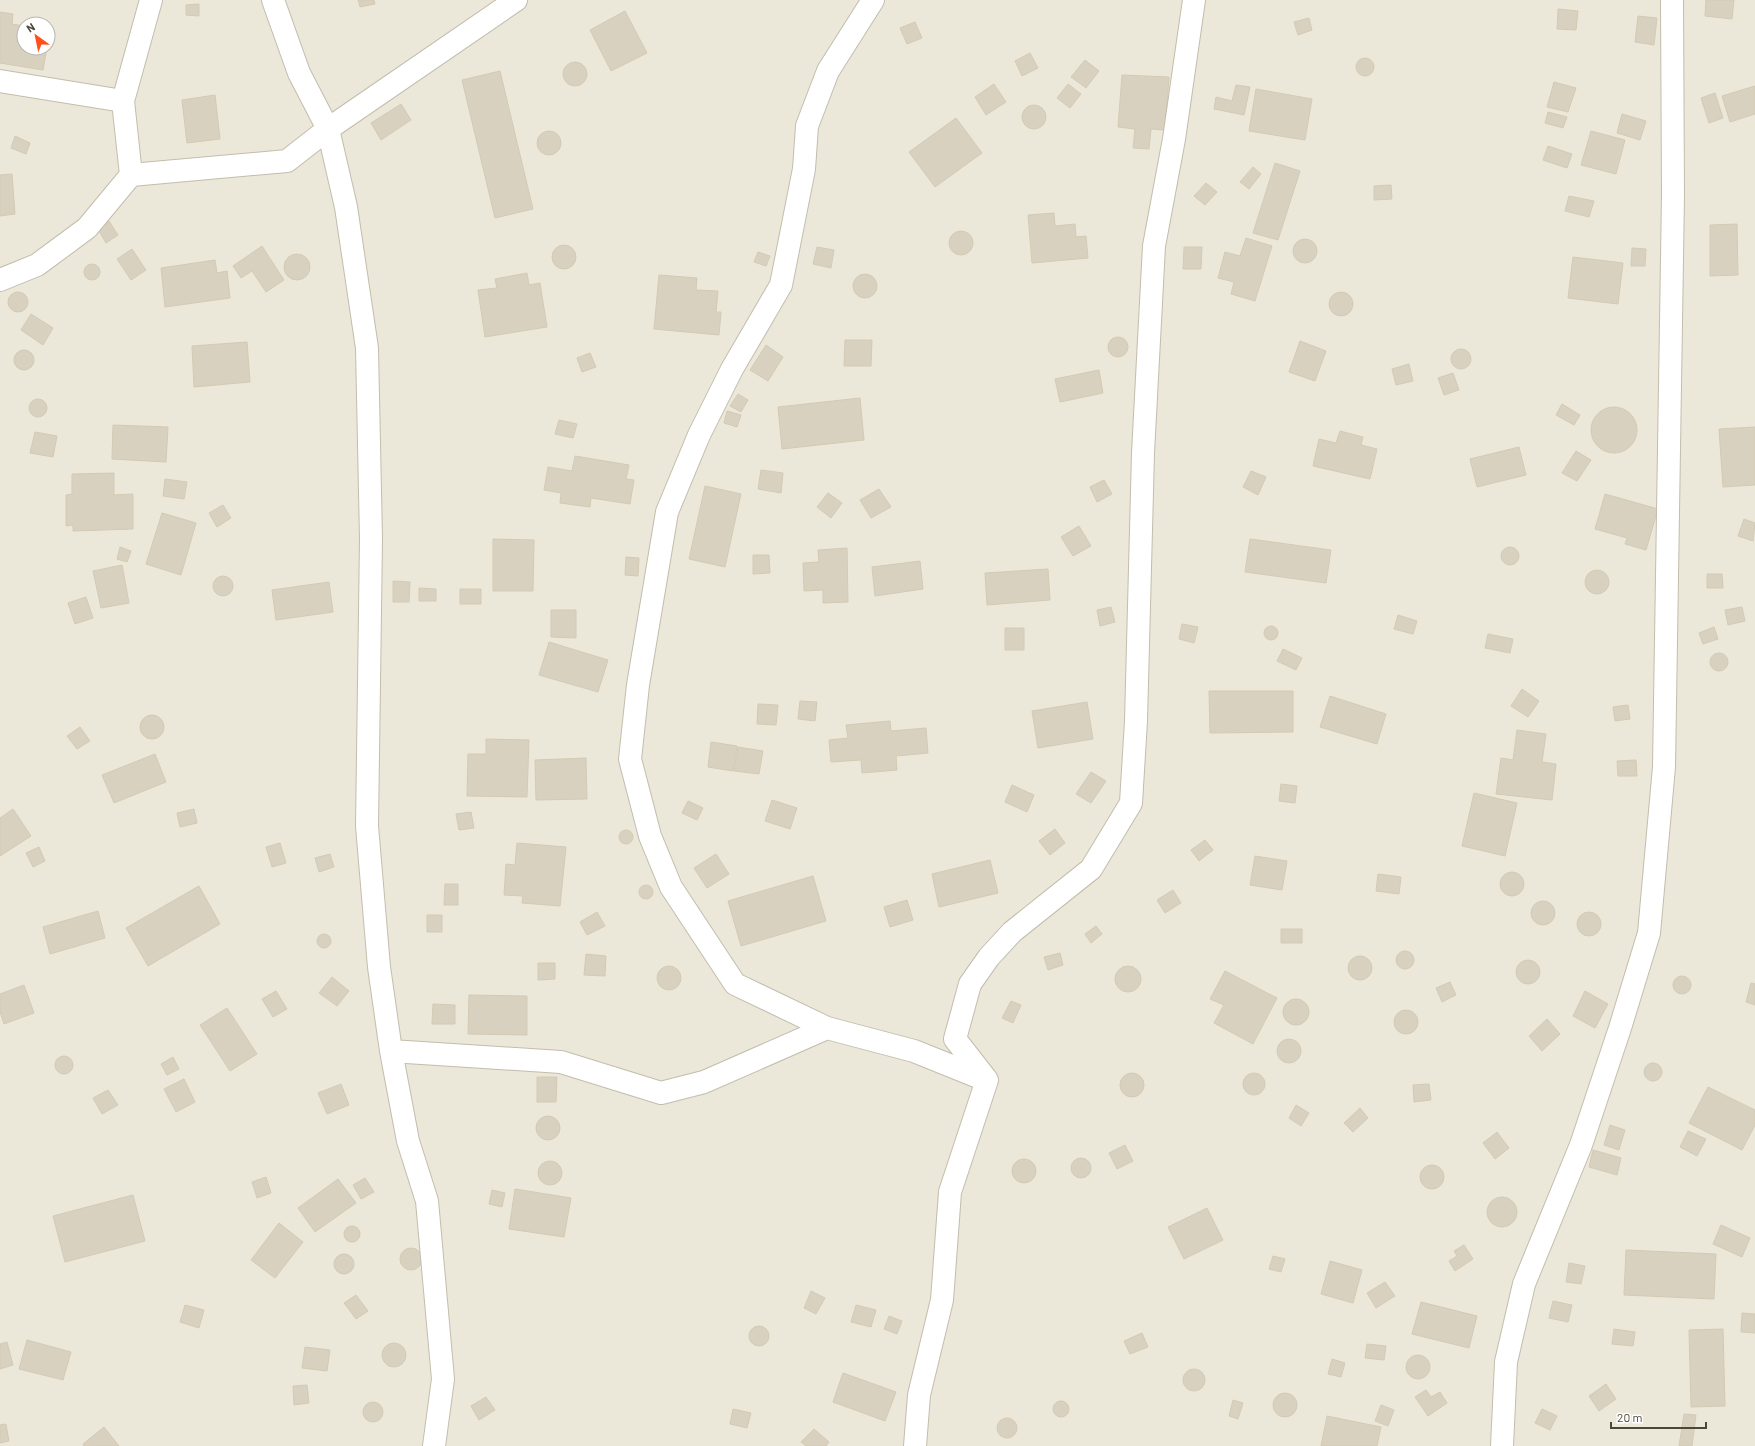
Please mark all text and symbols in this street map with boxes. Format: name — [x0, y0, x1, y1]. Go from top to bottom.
north arrow — [16, 16, 56, 56]
text: N — [24, 20, 37, 35]
scale bar — [1611, 1404, 1706, 1430]
text: 20 m — [1617, 1410, 1643, 1424]

